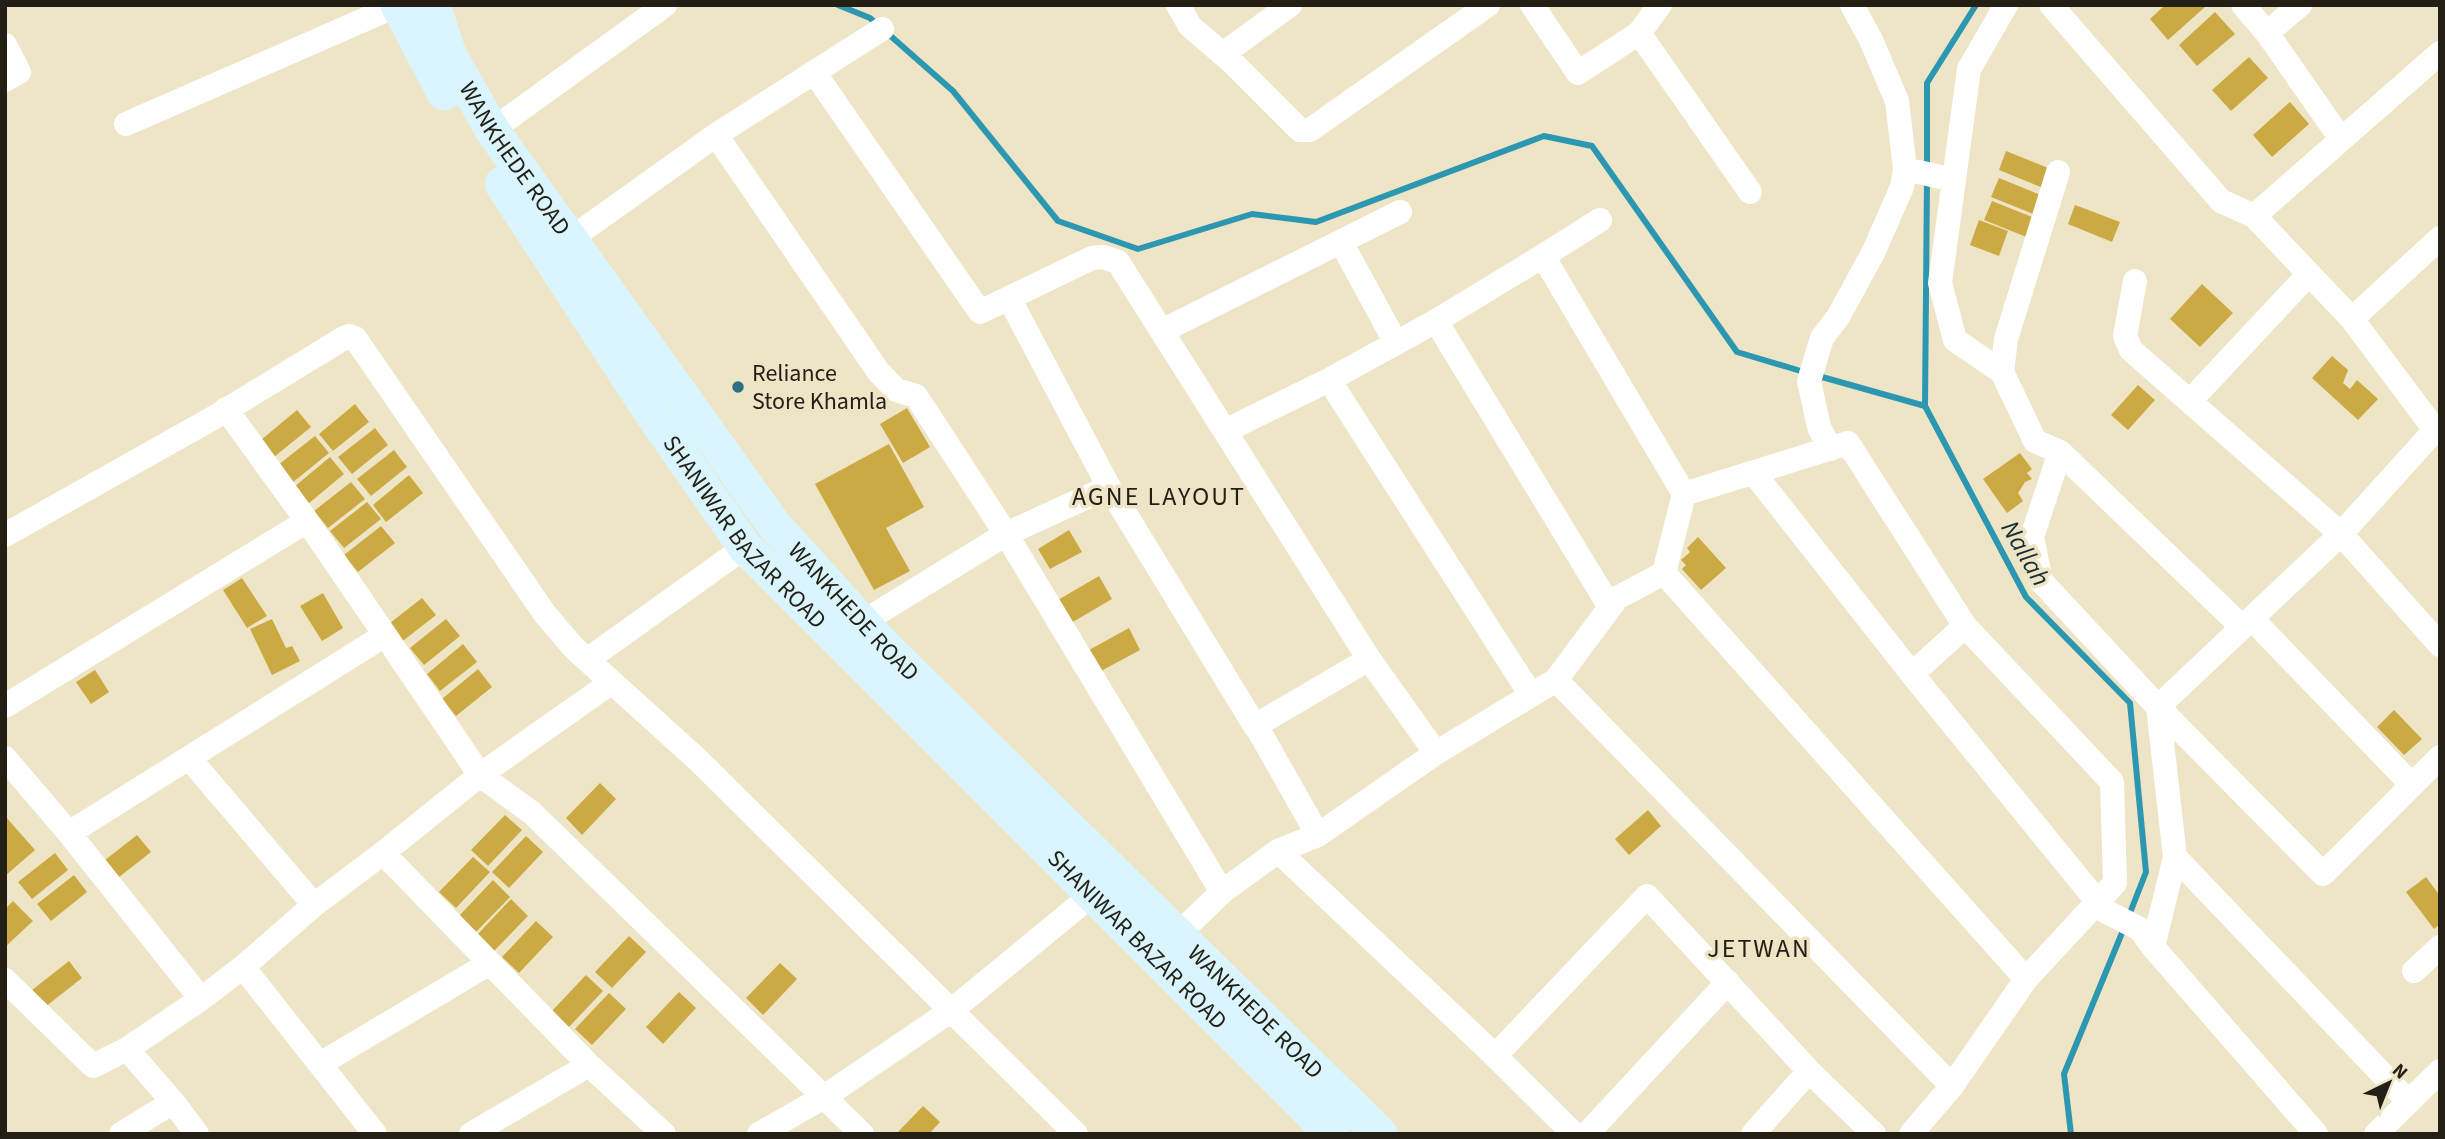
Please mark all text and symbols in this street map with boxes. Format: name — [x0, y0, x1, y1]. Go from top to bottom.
street label: WANKHEDE ROAD — [450, 75, 579, 243]
place label: Reliance Store Khamla — [752, 356, 887, 419]
marker: Reliance Store Khamla — [730, 379, 746, 395]
street label: SHANIWAR BAZAR ROAD — [654, 428, 834, 637]
district label: AGNE LAYOUT — [1072, 478, 1246, 515]
water label: Nallah — [1992, 513, 2059, 593]
street label: WANKHEDE ROAD — [780, 535, 927, 690]
street label: SHANIWAR BAZAR ROAD — [1039, 842, 1235, 1038]
district label: JETWAN — [1707, 930, 1811, 967]
street label: WANKHEDE ROAD — [1179, 937, 1331, 1087]
north arrow — [2354, 1048, 2424, 1118]
text: N — [2386, 1057, 2413, 1086]

